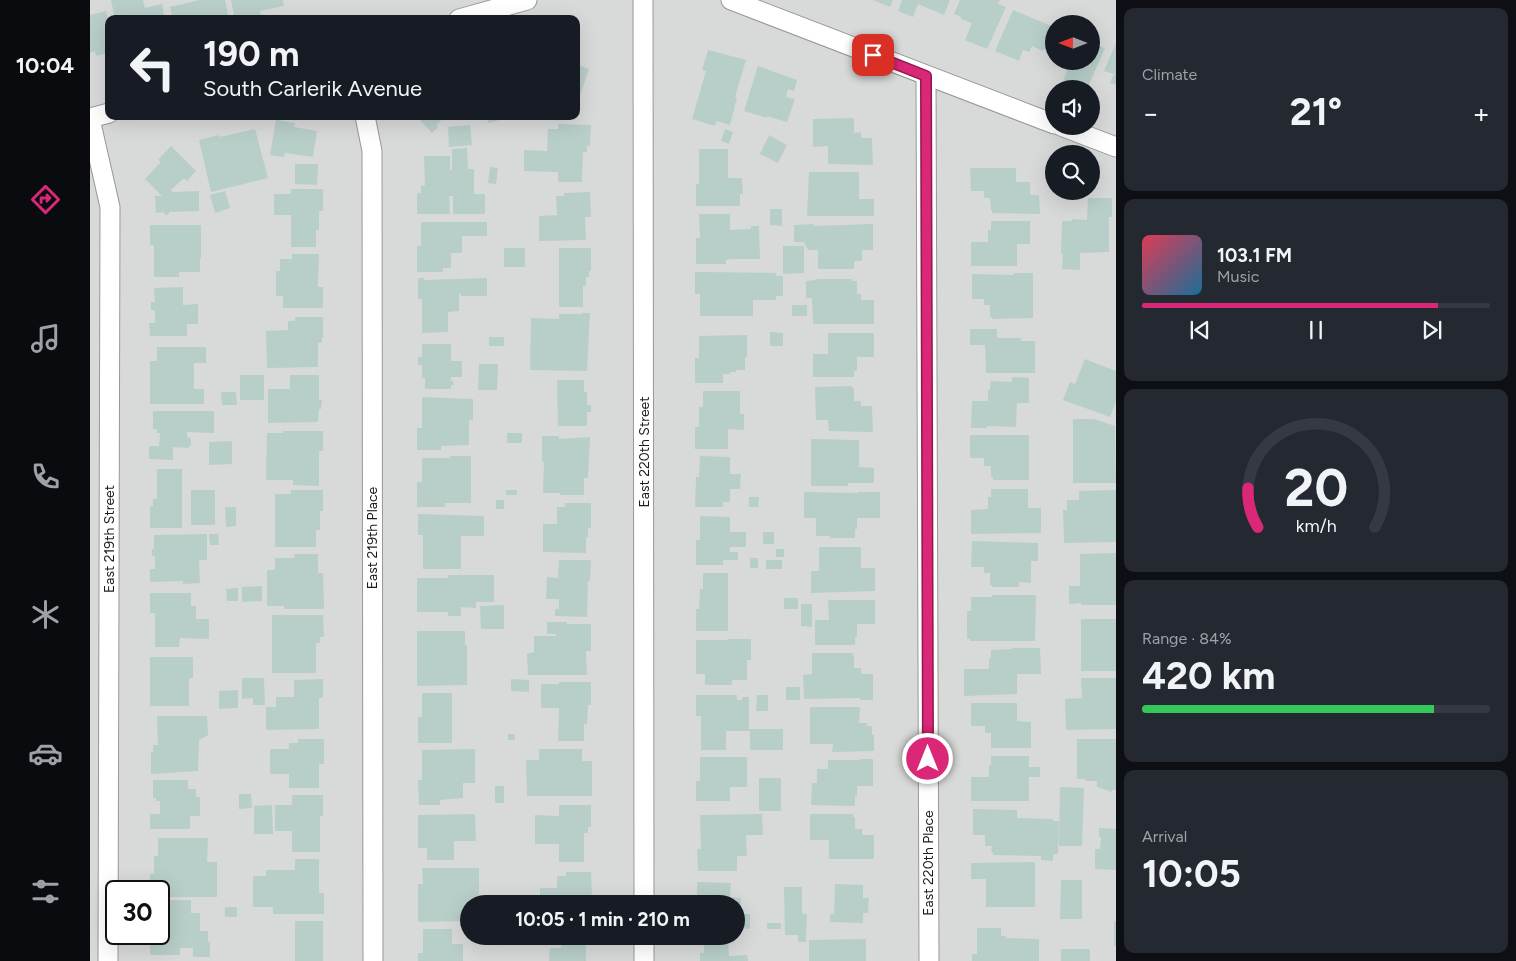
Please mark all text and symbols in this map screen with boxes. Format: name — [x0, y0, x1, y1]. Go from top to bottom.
north arrow — [1045, 15, 1100, 70]
map controls — [1045, 15, 1100, 200]
text: 190 m — [203, 33, 300, 75]
pin — [852, 34, 894, 76]
icon: left — [120, 35, 185, 100]
icon: arrive — [859, 41, 887, 69]
text: 10:04 — [16, 52, 74, 79]
text: Climate — [1142, 65, 1197, 84]
text: South Carlerik Avenue — [203, 75, 422, 102]
button: sound — [1045, 80, 1100, 135]
text: 21° — [1290, 89, 1342, 135]
text: − — [1142, 96, 1159, 130]
text: + — [1473, 96, 1490, 130]
button: search — [1045, 145, 1100, 200]
icon: directions — [28, 182, 63, 217]
text: 103.1 FM — [1217, 244, 1292, 267]
text: Music — [1217, 267, 1259, 286]
icon: previous — [1186, 316, 1214, 344]
icon: pause — [1302, 316, 1330, 344]
icon: next — [1418, 316, 1446, 344]
icon: music — [28, 321, 63, 356]
street label: East 220th Street — [636, 396, 653, 508]
text: 20 — [1284, 457, 1348, 519]
icon: phone — [28, 459, 63, 494]
street label: East 219th Street — [101, 485, 118, 593]
street label: East 219th Place — [364, 486, 381, 589]
text: km/h — [1296, 515, 1336, 536]
icon: climate — [28, 597, 63, 632]
text: Range · 84% — [1142, 629, 1232, 648]
text: 420 km — [1142, 653, 1275, 699]
position arrow — [901, 732, 953, 784]
icon: car — [28, 736, 63, 771]
street label: East 220th Place — [920, 810, 937, 916]
text: Arrival — [1142, 827, 1187, 846]
text: 10:05 — [1142, 851, 1241, 897]
icon: filters — [28, 874, 63, 909]
speed limit sign: 30 — [105, 880, 170, 945]
text: 10:05 · 1 min · 210 m — [515, 908, 690, 931]

